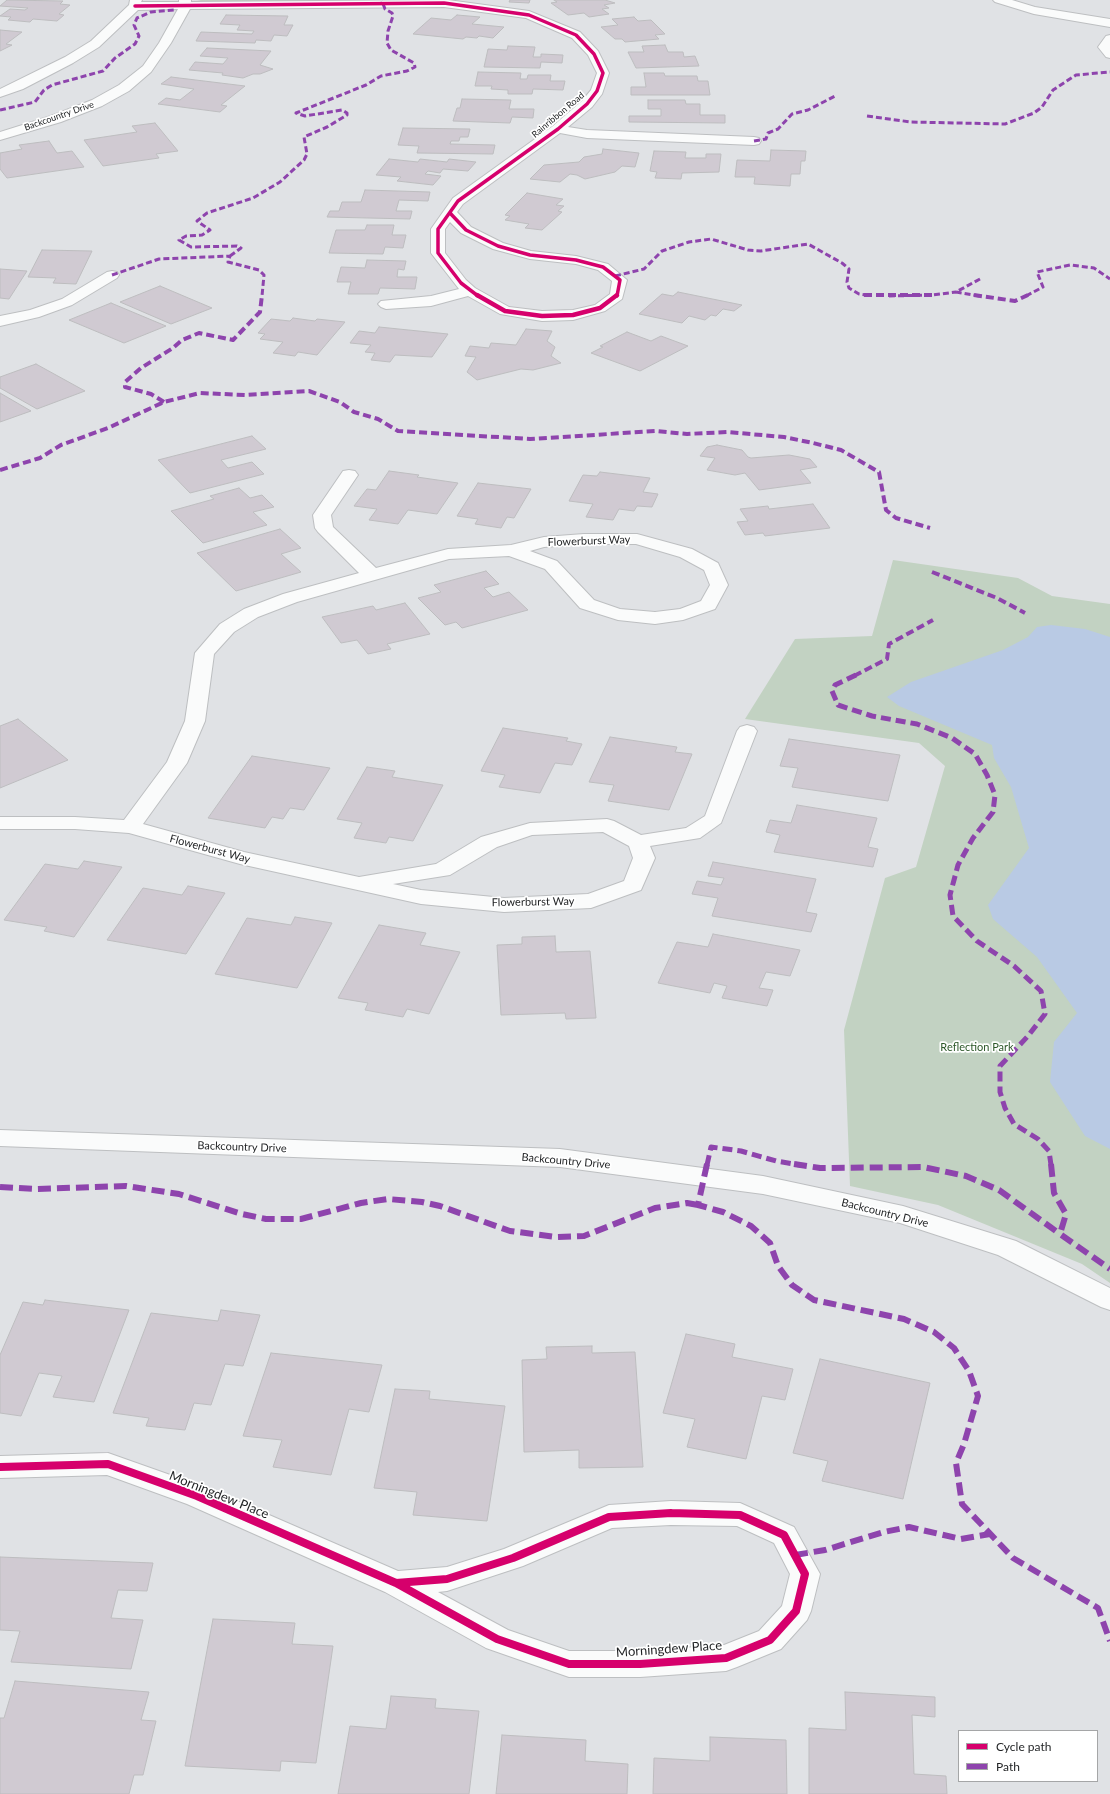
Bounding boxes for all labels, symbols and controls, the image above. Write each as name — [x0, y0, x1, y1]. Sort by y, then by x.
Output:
street label: Rainribbon Road — [530, 90, 586, 140]
street label: Backcountry Drive — [23, 99, 95, 133]
street label: Flowerburst Way — [547, 533, 631, 549]
street label: Flowerburst Way — [168, 832, 252, 866]
street label: Flowerburst Way — [491, 895, 575, 909]
park label: Reflection Park — [940, 1040, 1014, 1054]
street label: Backcountry Drive — [197, 1139, 287, 1155]
street label: Backcountry Drive — [521, 1151, 611, 1171]
street label: Backcountry Drive — [840, 1196, 930, 1230]
street label: Morningdew Place — [167, 1468, 271, 1522]
street label: Morningdew Place — [616, 1638, 722, 1660]
legend — [958, 1730, 1098, 1782]
text: Cycle path — [996, 1739, 1051, 1754]
text: Path — [996, 1759, 1020, 1774]

